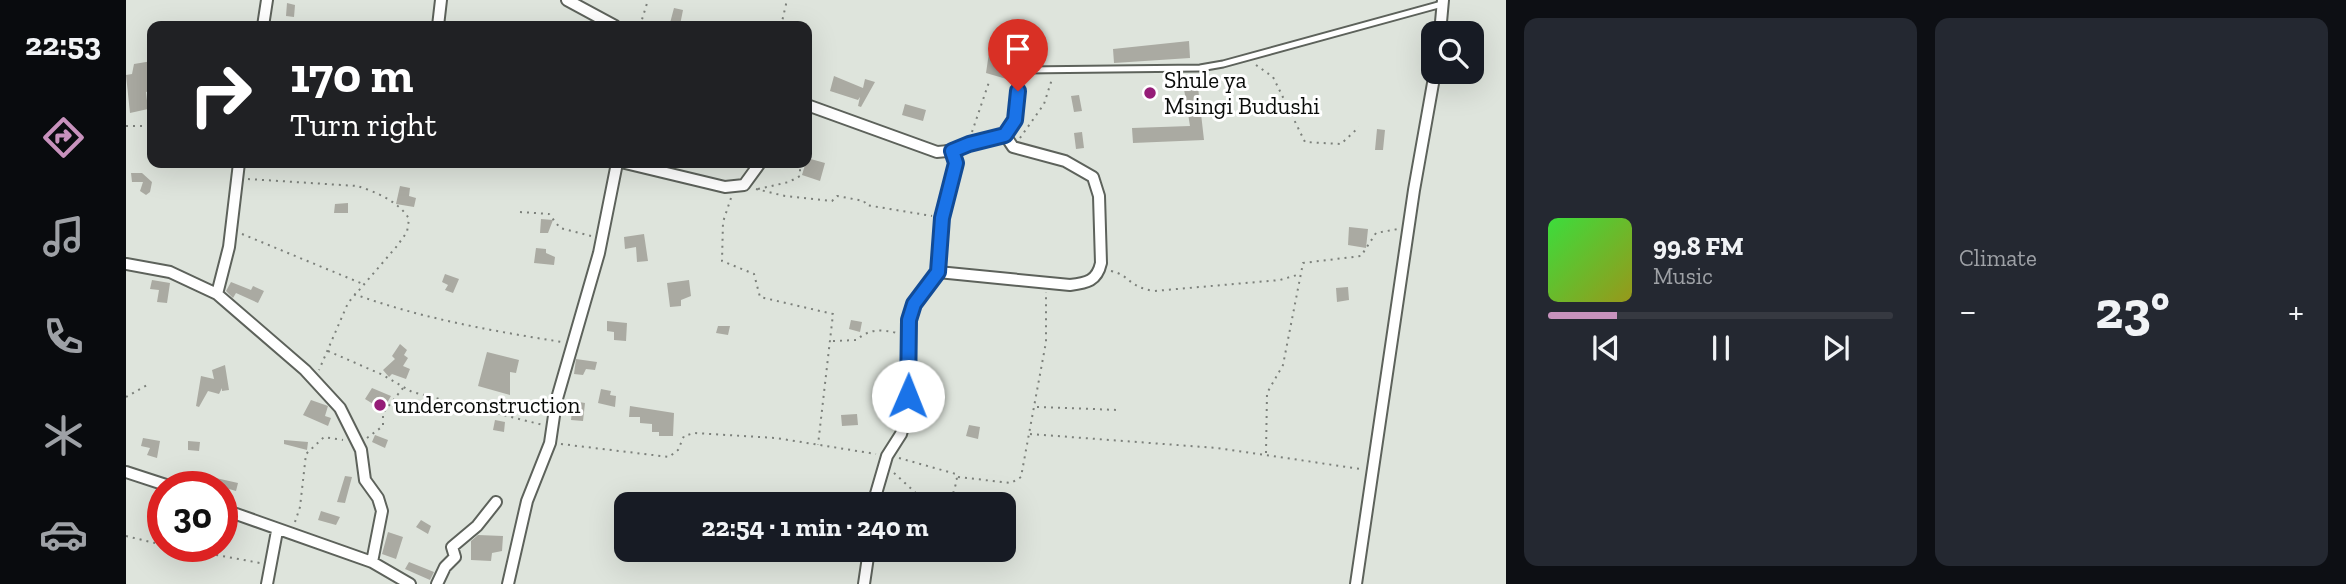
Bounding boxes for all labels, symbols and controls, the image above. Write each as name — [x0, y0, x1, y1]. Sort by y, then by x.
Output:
pin — [988, 19, 1048, 91]
map controls — [1421, 21, 1484, 84]
button: search — [1421, 21, 1484, 84]
text: 22:53 — [25, 25, 101, 63]
icon: arrive — [999, 30, 1037, 68]
text: 170 m — [290, 46, 413, 105]
icon: right — [175, 49, 266, 140]
place label: Shule ya Msingi Budushi — [1164, 66, 1320, 120]
marker: Shule ya Msingi Budushi — [1142, 85, 1158, 101]
text: Turn right — [290, 106, 437, 144]
icon: directions — [39, 113, 88, 162]
icon: music — [39, 212, 88, 261]
text: 99.8 FM — [1653, 230, 1744, 262]
text: Climate — [1959, 244, 2037, 272]
text: Music — [1653, 262, 1713, 290]
text: 23° — [2095, 279, 2170, 341]
text: − — [1959, 288, 1977, 334]
text: + — [2288, 288, 2304, 334]
icon: phone — [39, 312, 88, 361]
icon: previous — [1587, 329, 1625, 367]
icon: pause — [1702, 329, 1740, 367]
icon: next — [1817, 329, 1855, 367]
position arrow — [871, 359, 945, 433]
place label: underconstruction — [394, 391, 581, 419]
marker: underconstruction — [372, 397, 388, 413]
icon: climate — [39, 411, 88, 460]
speed limit sign: 30 — [147, 471, 238, 562]
icon: car — [39, 510, 88, 559]
text: 22:54 · 1 min · 240 m — [702, 511, 928, 543]

